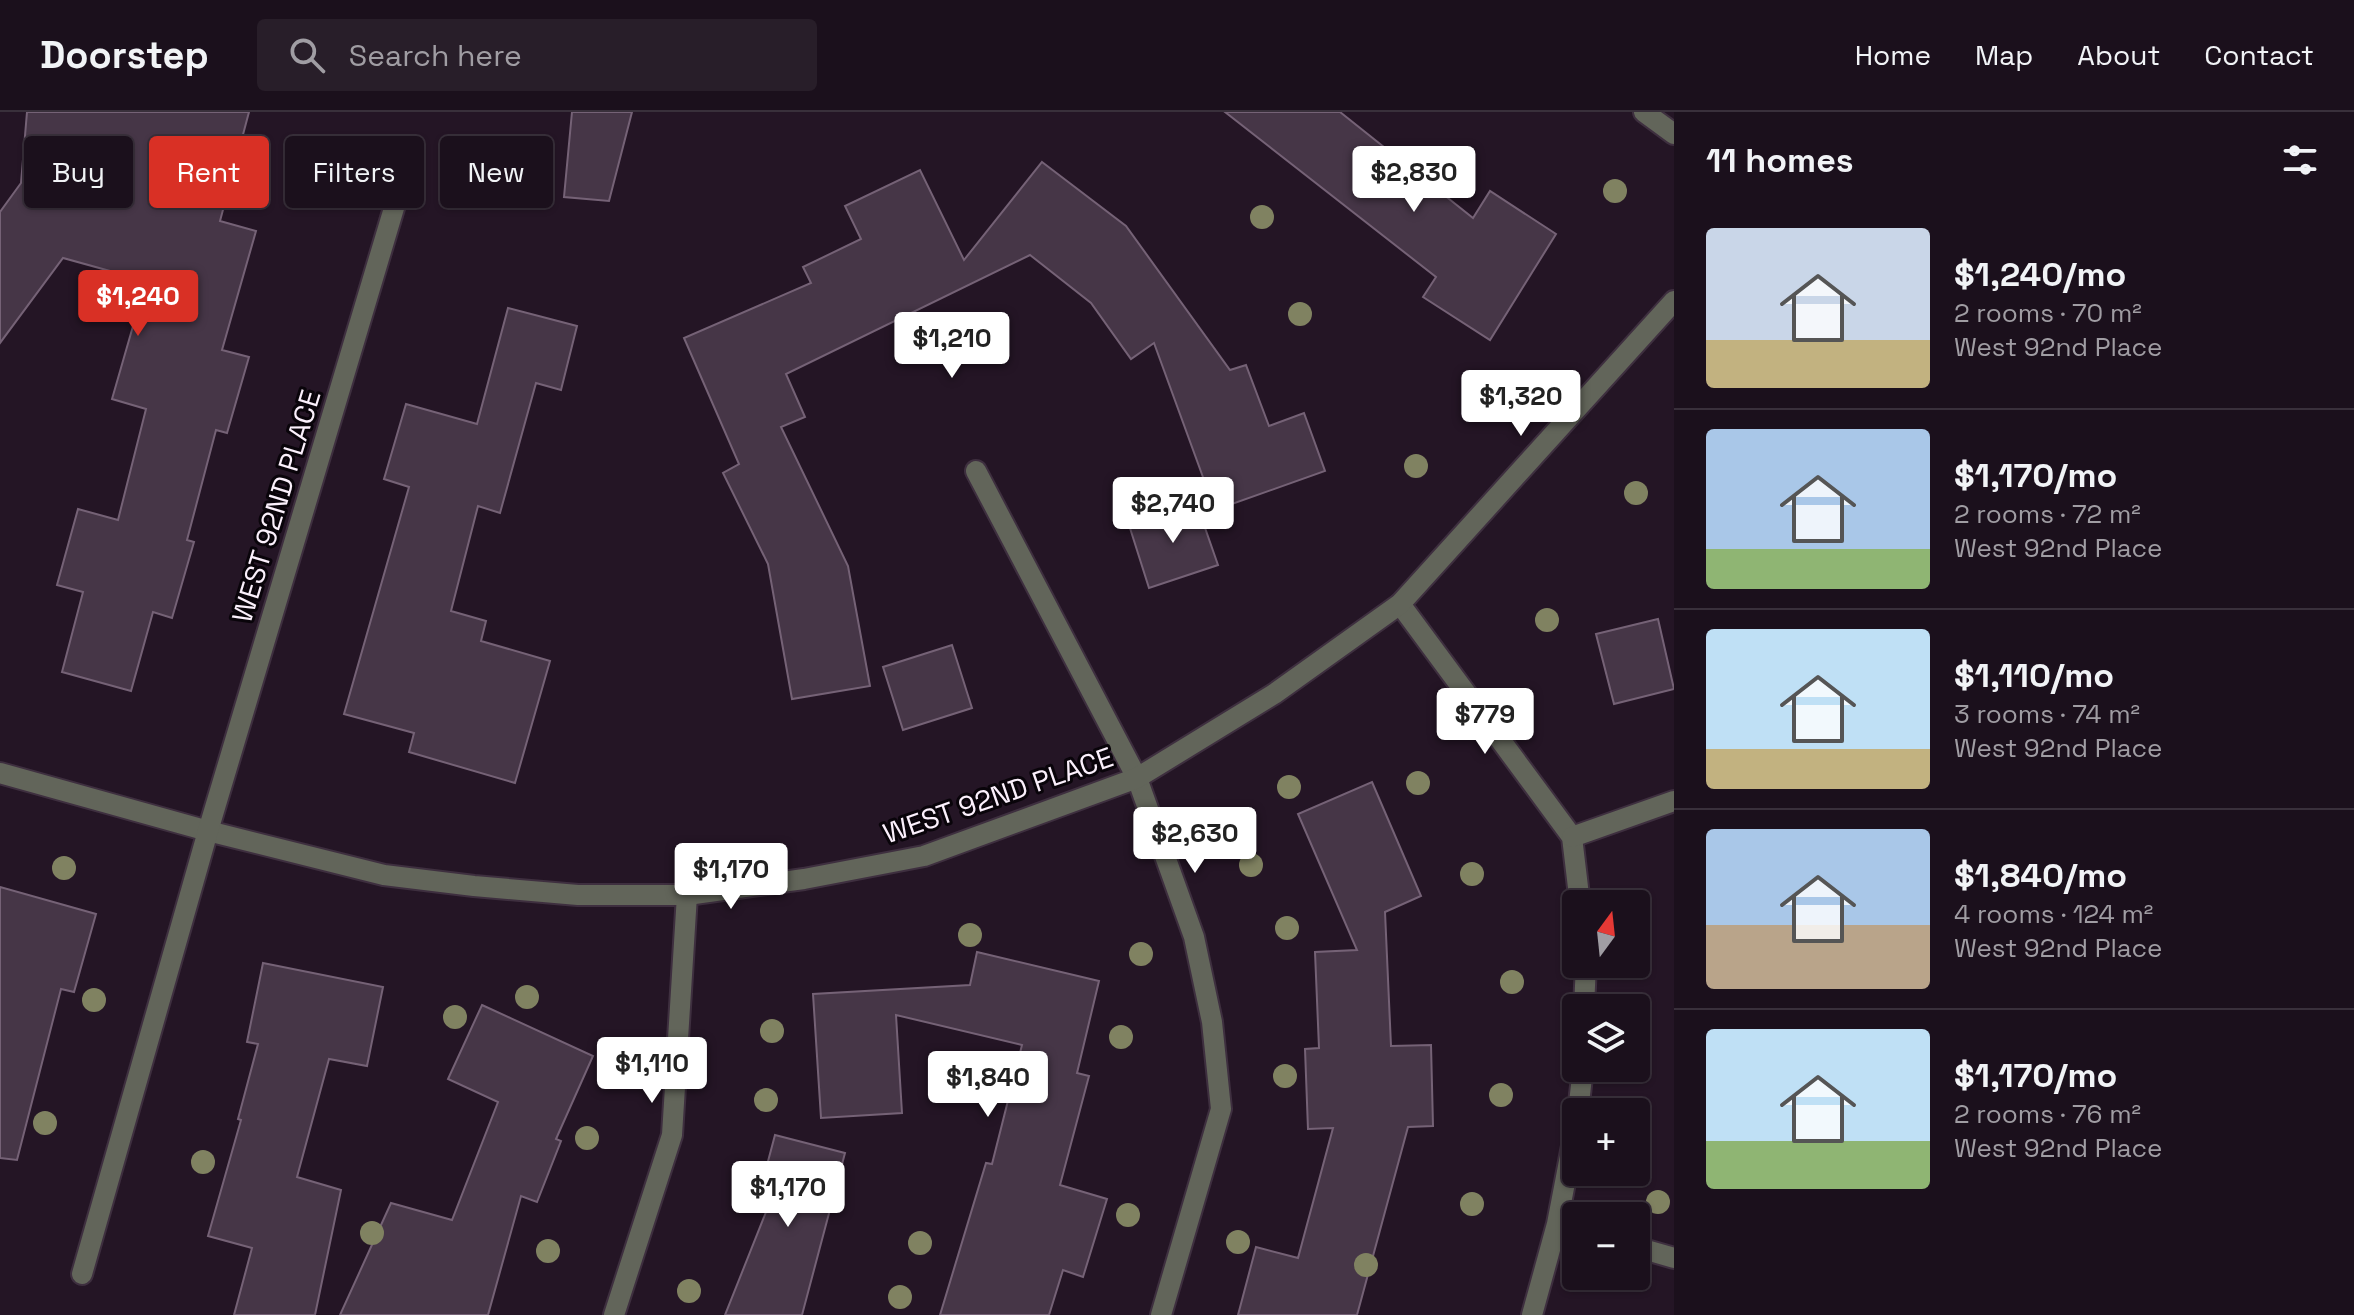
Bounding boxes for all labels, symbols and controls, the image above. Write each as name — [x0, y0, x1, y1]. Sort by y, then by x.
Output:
search box — [257, 19, 817, 91]
text: Doorstep — [40, 31, 209, 79]
icon: search — [285, 33, 329, 77]
text: Search here — [349, 36, 522, 75]
text: Home — [1855, 37, 1931, 73]
text: Map — [1975, 37, 2033, 73]
text: About — [2077, 37, 2160, 73]
text: Contact — [2204, 37, 2314, 73]
chip: Buy — [24, 136, 133, 208]
chip: Rent — [149, 136, 269, 208]
chip: Filters — [285, 136, 424, 208]
chip: New — [440, 136, 553, 208]
icon: filters — [2278, 138, 2322, 182]
text: 11 homes — [1706, 139, 1854, 182]
pin: $2,830 — [1349, 146, 1479, 214]
text: $2,830 — [1370, 155, 1458, 189]
text: $1,240/mo — [1954, 253, 2126, 296]
icon: home — [1770, 260, 1866, 356]
pin: $1,240 — [73, 270, 203, 338]
text: $1,240 — [96, 279, 180, 313]
text: 2 rooms · 70 m² — [1954, 296, 2142, 330]
pin: $1,210 — [887, 312, 1017, 380]
text: $1,210 — [912, 321, 992, 355]
text: West 92nd Place — [1954, 330, 2162, 364]
pin: $1,320 — [1456, 370, 1586, 438]
text: $1,320 — [1479, 379, 1563, 413]
street label: WEST 92ND PLACE — [224, 385, 328, 627]
text: $1,170/mo — [1954, 454, 2117, 497]
icon: home — [1770, 461, 1866, 557]
pin: $2,740 — [1108, 477, 1238, 545]
text: $2,740 — [1131, 486, 1215, 520]
text: 2 rooms · 72 m² — [1954, 497, 2141, 531]
text: West 92nd Place — [1954, 531, 2162, 565]
text: $1,110/mo — [1954, 654, 2114, 697]
icon: home — [1770, 661, 1866, 757]
pin: $779 — [1438, 688, 1532, 756]
text: $779 — [1455, 697, 1515, 731]
text: 3 rooms · 74 m² — [1954, 697, 2140, 731]
text: West 92nd Place — [1954, 731, 2162, 765]
street label: WEST 92ND PLACE — [878, 739, 1118, 851]
pin: $2,630 — [1130, 807, 1260, 875]
text: $2,630 — [1151, 816, 1239, 850]
pin: $1,170 — [666, 843, 796, 911]
text: $1,170 — [693, 852, 769, 886]
text: $1,840/mo — [1954, 854, 2127, 897]
icon: home — [1770, 861, 1866, 957]
north arrow — [1562, 890, 1650, 978]
map controls — [1562, 890, 1650, 1290]
text: 4 rooms · 124 m² — [1954, 897, 2153, 931]
text: West 92nd Place — [1954, 931, 2162, 965]
button: layers — [1562, 994, 1650, 1082]
pin: $1,110 — [587, 1037, 717, 1105]
text: $1,110 — [615, 1046, 689, 1080]
pin: $1,840 — [923, 1051, 1053, 1119]
text: $1,170/mo — [1954, 1054, 2117, 1097]
text: $1,840 — [946, 1060, 1030, 1094]
icon: home — [1770, 1061, 1866, 1157]
text: 2 rooms · 76 m² — [1954, 1097, 2141, 1131]
button: + — [1562, 1098, 1650, 1186]
text: West 92nd Place — [1954, 1131, 2162, 1165]
pin: $1,170 — [723, 1161, 853, 1229]
text: $1,170 — [750, 1170, 826, 1204]
button: − — [1562, 1202, 1650, 1290]

